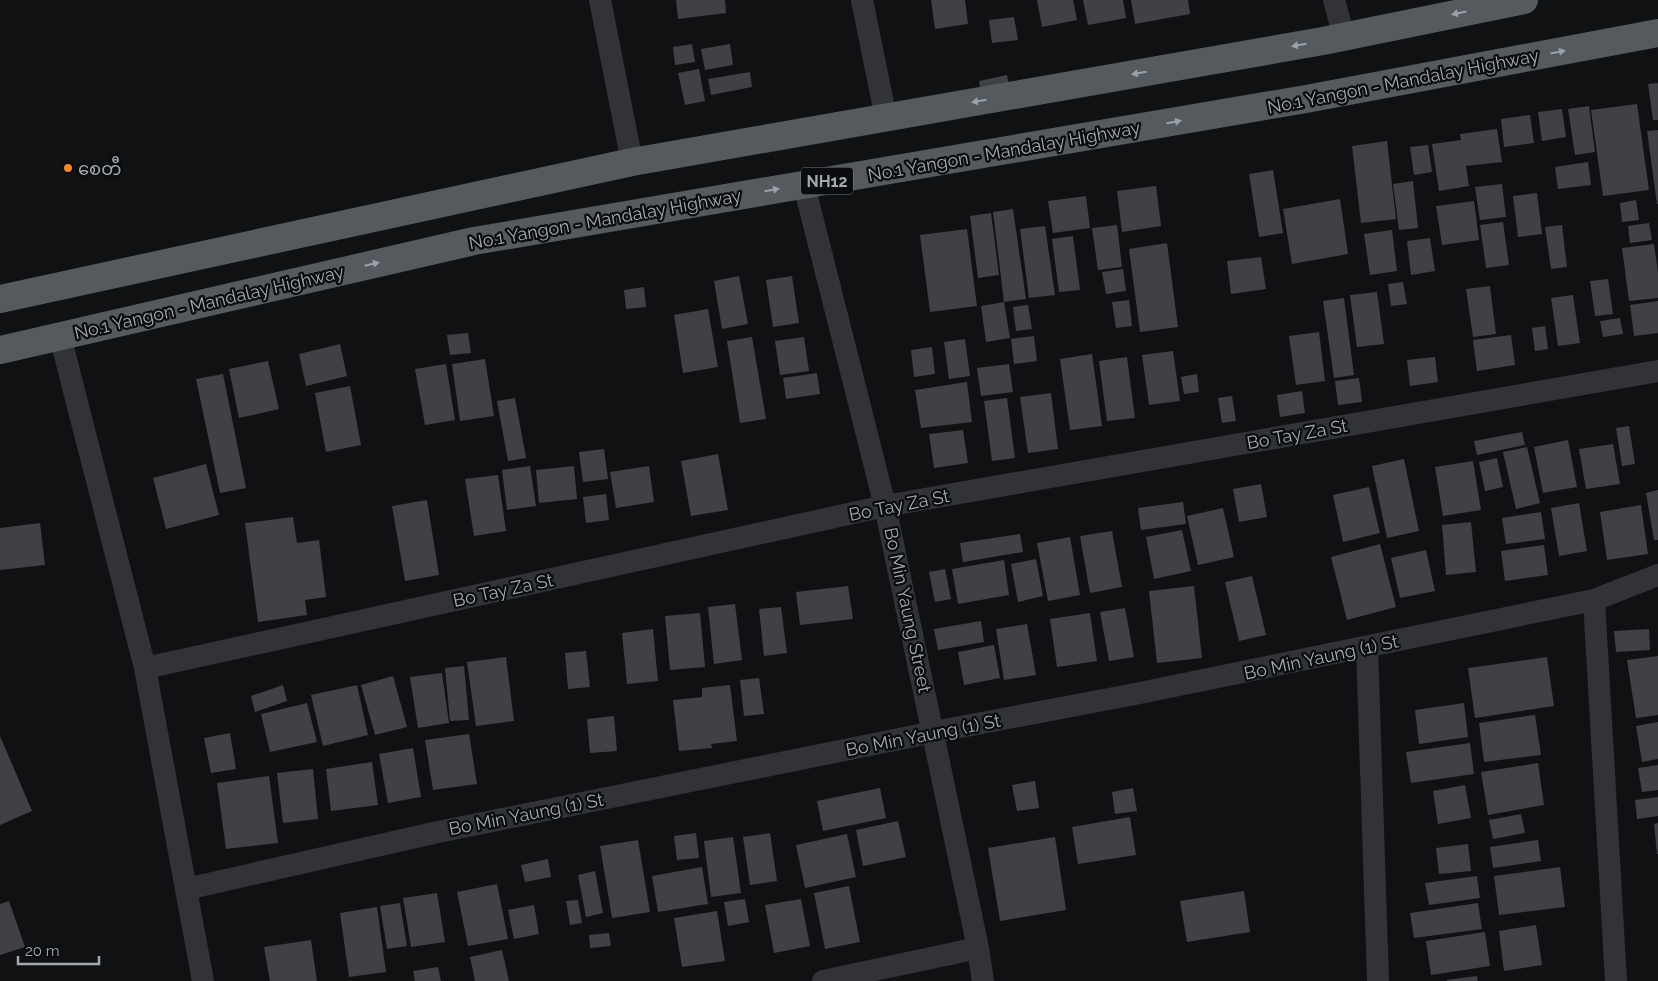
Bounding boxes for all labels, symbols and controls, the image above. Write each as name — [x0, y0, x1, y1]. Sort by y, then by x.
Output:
one-way arrow — [1450, 10, 1466, 18]
one-way arrow — [1291, 42, 1307, 50]
street label: No.1 Yangon - Mandalay Highway — [1265, 44, 1541, 118]
one-way arrow — [1550, 47, 1566, 55]
one-way arrow — [1131, 70, 1147, 78]
one-way arrow — [971, 98, 987, 106]
street label: No.1 Yangon - Mandalay Highway — [866, 117, 1142, 185]
one-way arrow — [1166, 117, 1182, 125]
place label: စေတီ — [78, 155, 122, 179]
marker: စေတီ — [62, 162, 74, 174]
road number: NH12 — [801, 168, 853, 195]
street label: No.1 Yangon - Mandalay Highway — [467, 185, 743, 253]
one-way arrow — [765, 186, 781, 194]
one-way arrow — [364, 260, 379, 268]
street label: No.1 Yangon - Mandalay Highway — [72, 261, 346, 343]
street label: Bo Tay Za St — [1245, 415, 1349, 453]
street label: Bo Tay Za St — [847, 485, 951, 525]
street label: Bo Min Yaung Street — [880, 526, 936, 694]
street label: Bo Tay Za St — [451, 569, 555, 611]
street label: Bo Min Yaung (1) St — [1242, 630, 1400, 684]
street label: Bo Min Yaung (1) St — [844, 710, 1002, 760]
street label: Bo Min Yaung (1) St — [447, 789, 605, 839]
scale bar — [18, 934, 99, 966]
text: 20 m — [25, 942, 60, 960]

